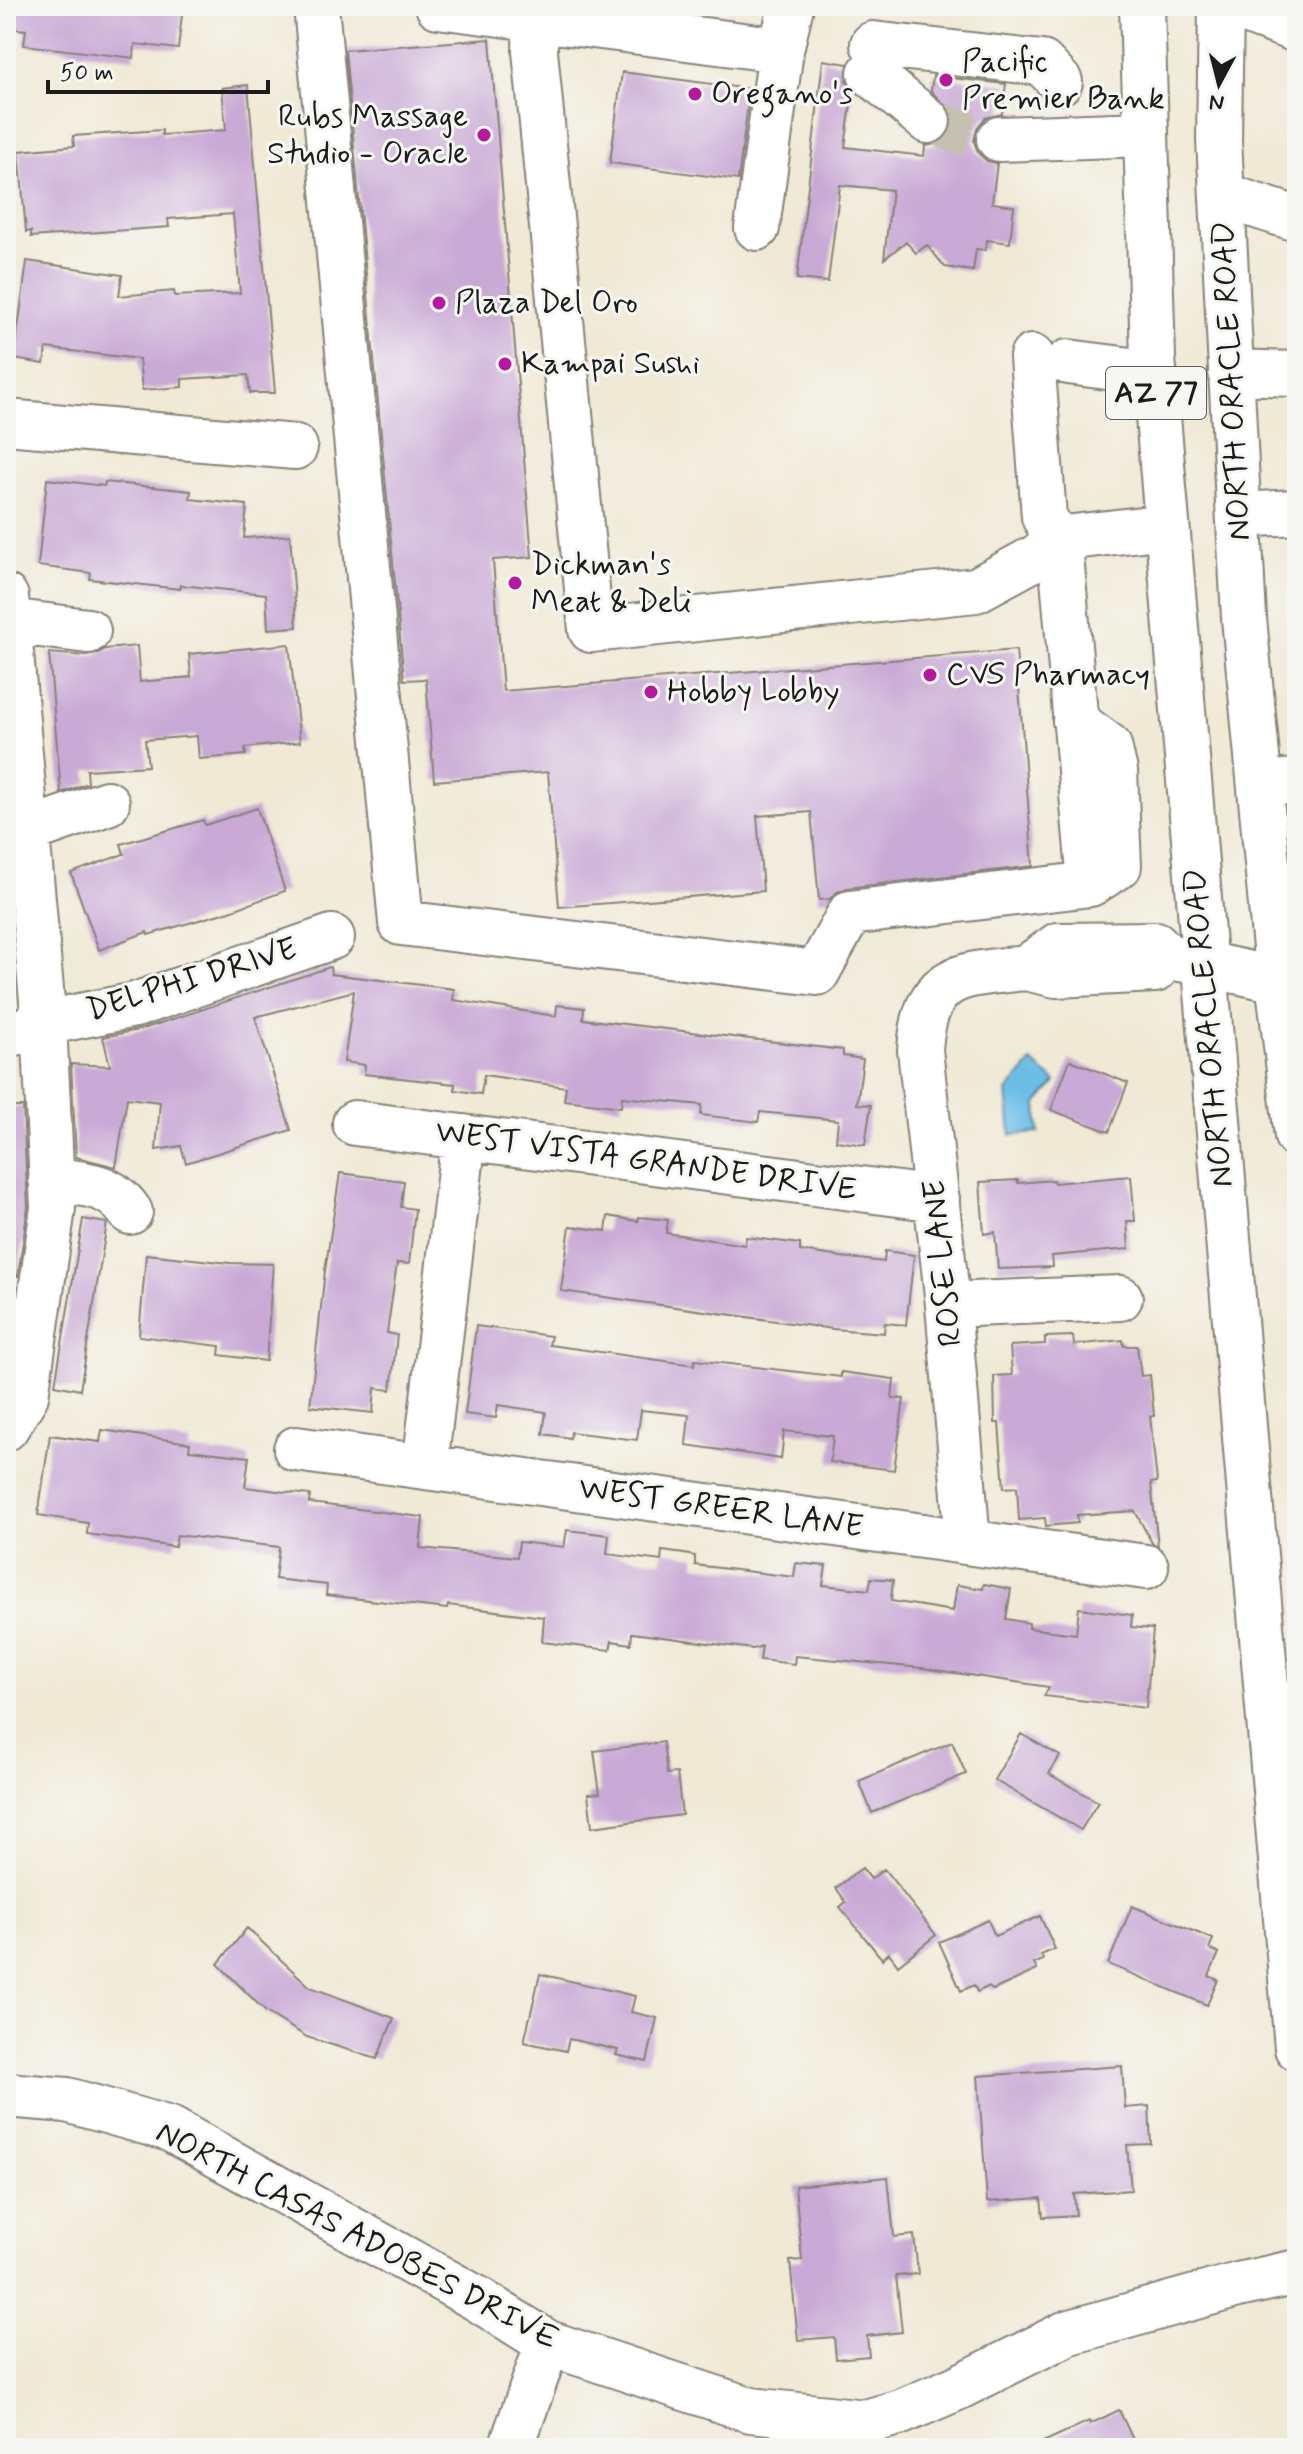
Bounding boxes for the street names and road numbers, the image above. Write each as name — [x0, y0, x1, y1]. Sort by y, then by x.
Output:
street label: NORTH ORACLE ROAD — [1203, 220, 1261, 542]
road number: AZ 77 — [1106, 367, 1206, 419]
street label: NORTH ORACLE ROAD — [1174, 867, 1244, 1189]
street label: DELPHI DRIVE — [82, 928, 302, 1032]
street label: WEST VISTA GRANDE DRIVE — [433, 1111, 859, 1211]
street label: ROSE LANE — [913, 1177, 973, 1349]
street label: WEST GREER LANE — [576, 1467, 866, 1549]
street label: NORTH CASAS ADOBES DRIVE — [148, 2112, 566, 2360]

